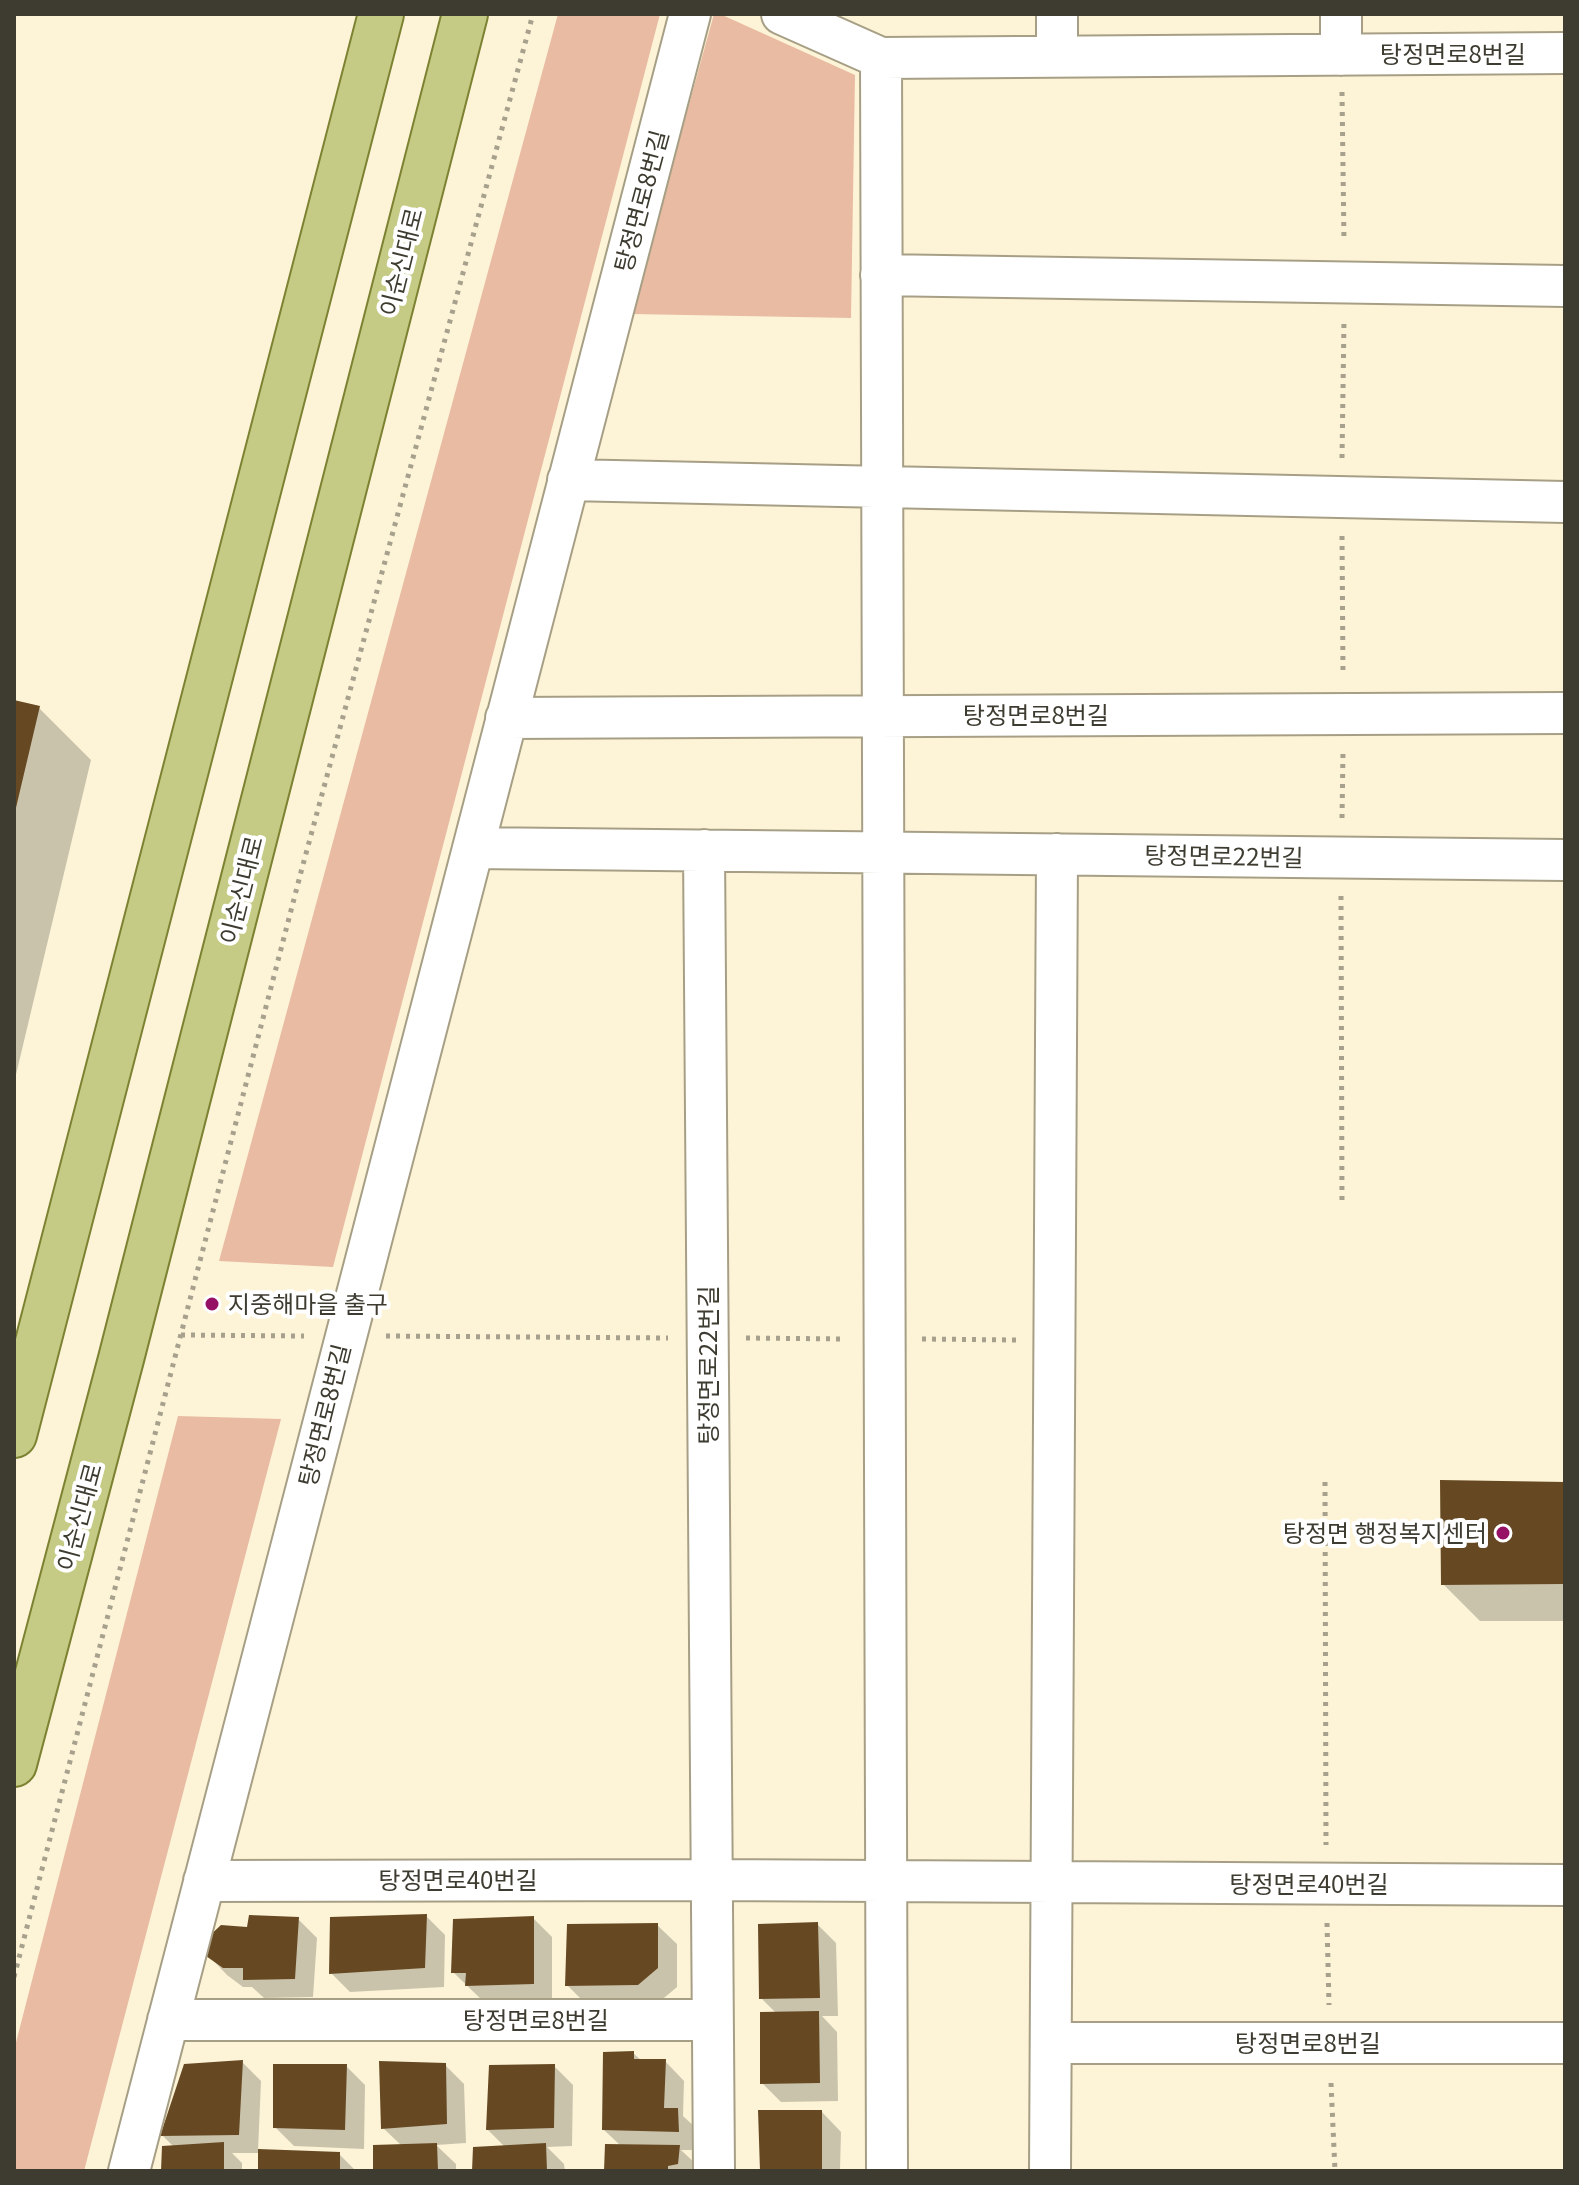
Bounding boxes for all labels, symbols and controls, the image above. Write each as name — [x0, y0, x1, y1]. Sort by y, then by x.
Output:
street label: 탕정면로8번길 — [1380, 40, 1526, 68]
street label: 탕정면로8번길 — [608, 127, 674, 275]
street label: 이순신대로 — [374, 205, 428, 319]
street label: 탕정면로8번길 — [963, 701, 1109, 729]
street label: 이순신대로 — [214, 833, 268, 947]
street label: 탕정면로22번길 — [1144, 840, 1304, 872]
street label: 탕정면로22번길 — [694, 1285, 722, 1445]
place label: 지중해마을 출구 — [228, 1290, 388, 1318]
marker: 지중해마을 출구 — [203, 1295, 221, 1313]
street label: 탕정면로8번길 — [292, 1341, 356, 1489]
street label: 이순신대로 — [51, 1460, 107, 1574]
place label: 탕정면 행정복지센터 — [1283, 1519, 1487, 1547]
marker: 탕정면 행정복지센터 — [1494, 1524, 1512, 1542]
street label: 탕정면로40번길 — [378, 1866, 538, 1894]
street label: 탕정면로40번길 — [1229, 1870, 1389, 1898]
street label: 탕정면로8번길 — [463, 2006, 609, 2034]
street label: 탕정면로8번길 — [1235, 2029, 1381, 2057]

